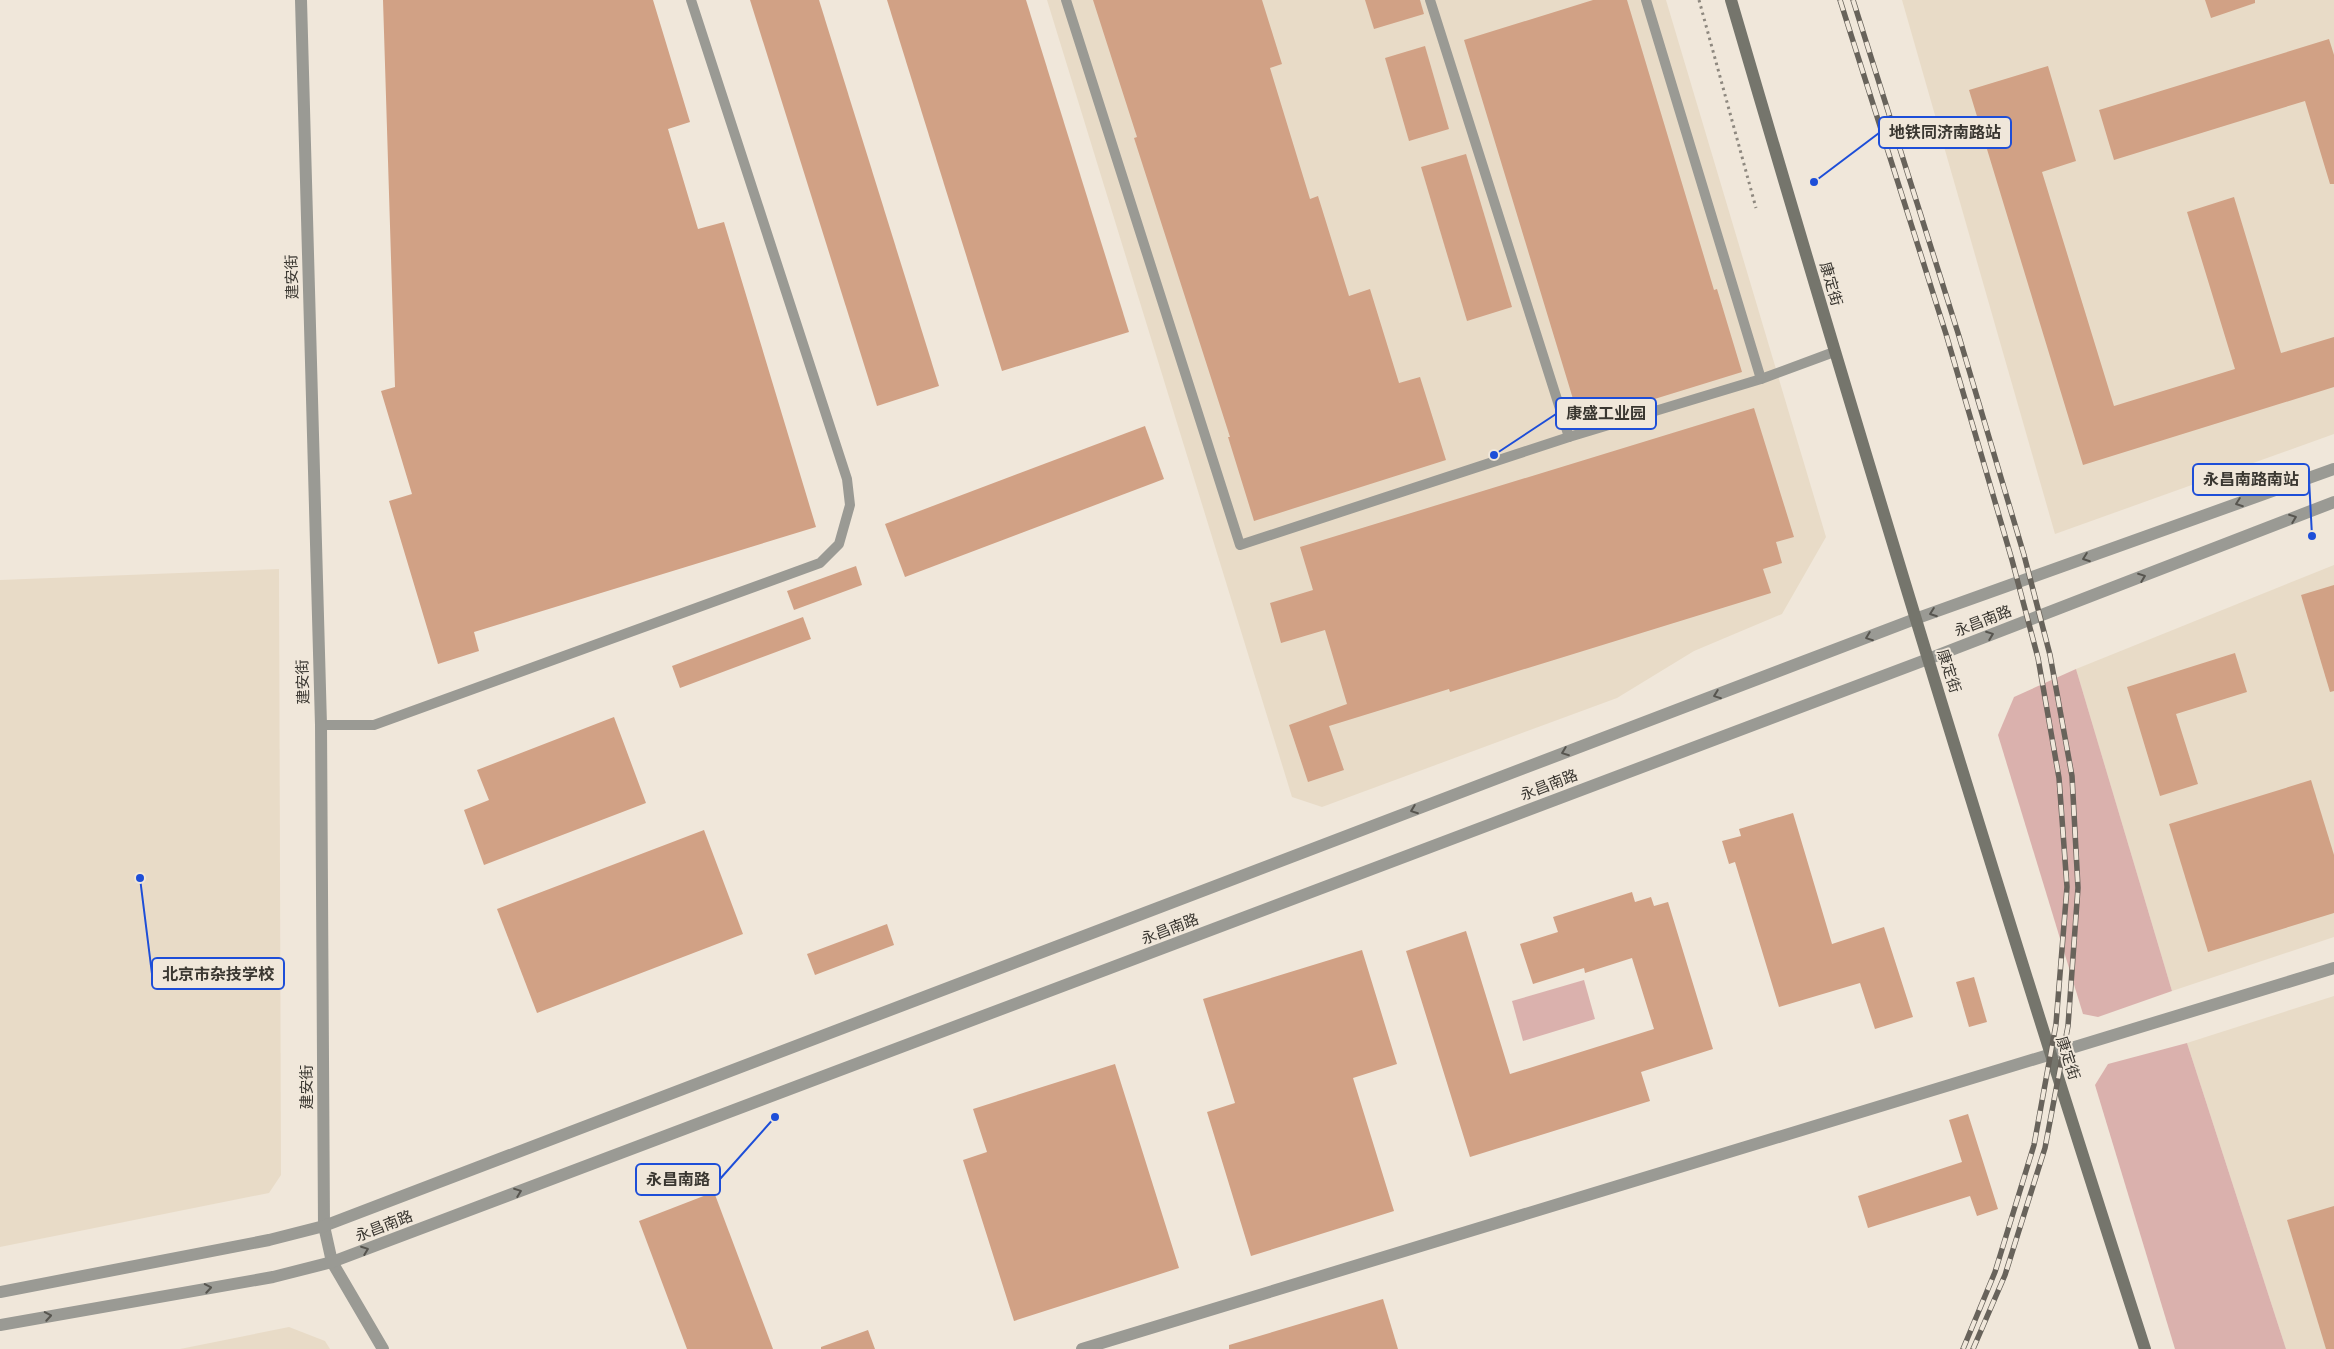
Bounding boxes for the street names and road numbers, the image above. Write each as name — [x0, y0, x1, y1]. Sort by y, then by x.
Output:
street label: 建安街 — [282, 254, 302, 300]
street label: 康定街 — [1816, 260, 1846, 308]
street label: 永昌南路 — [1952, 602, 2014, 640]
street label: 康定街 — [1933, 647, 1965, 695]
street label: 建安街 — [293, 659, 313, 705]
street label: 永昌南路 — [1518, 766, 1580, 804]
street label: 永昌南路 — [1139, 910, 1201, 948]
street label: 康定街 — [2052, 1034, 2084, 1082]
street label: 建安街 — [298, 1064, 316, 1110]
street label: 永昌南路 — [353, 1207, 415, 1245]

